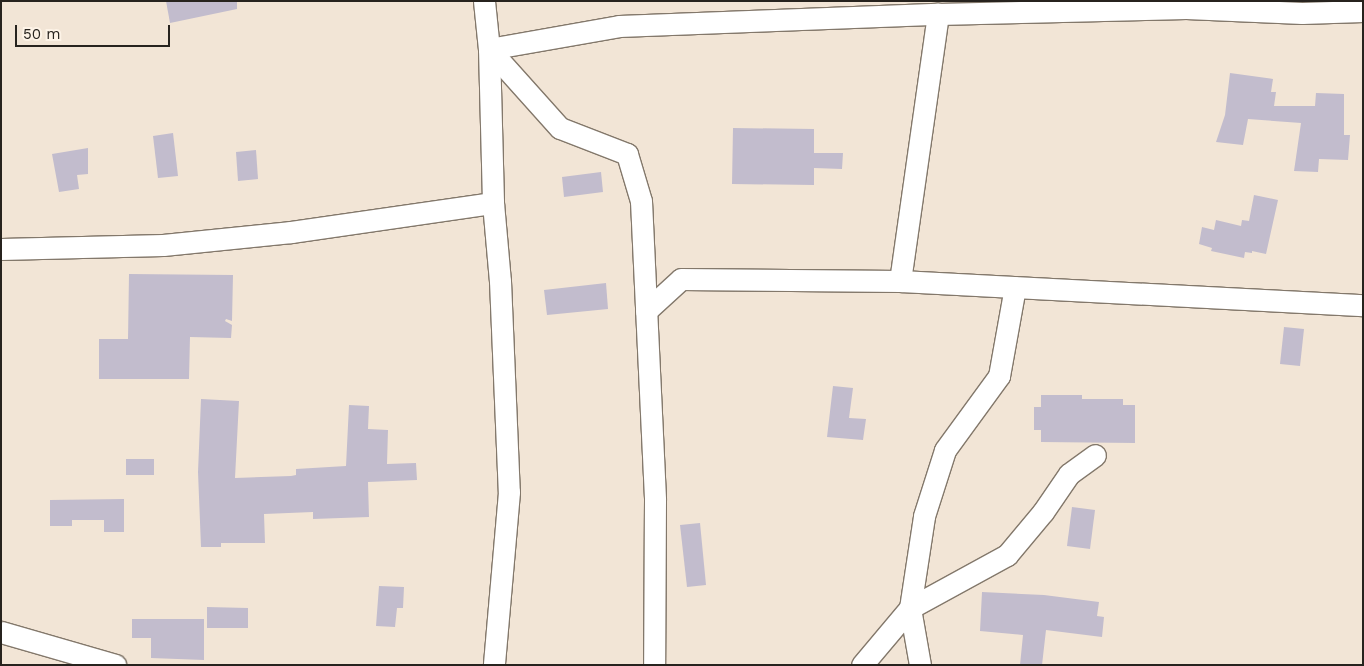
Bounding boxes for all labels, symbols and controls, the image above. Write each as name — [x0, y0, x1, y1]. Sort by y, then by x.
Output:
scale bar — [18, 15, 172, 47]
text: 50 m — [23, 25, 60, 43]

